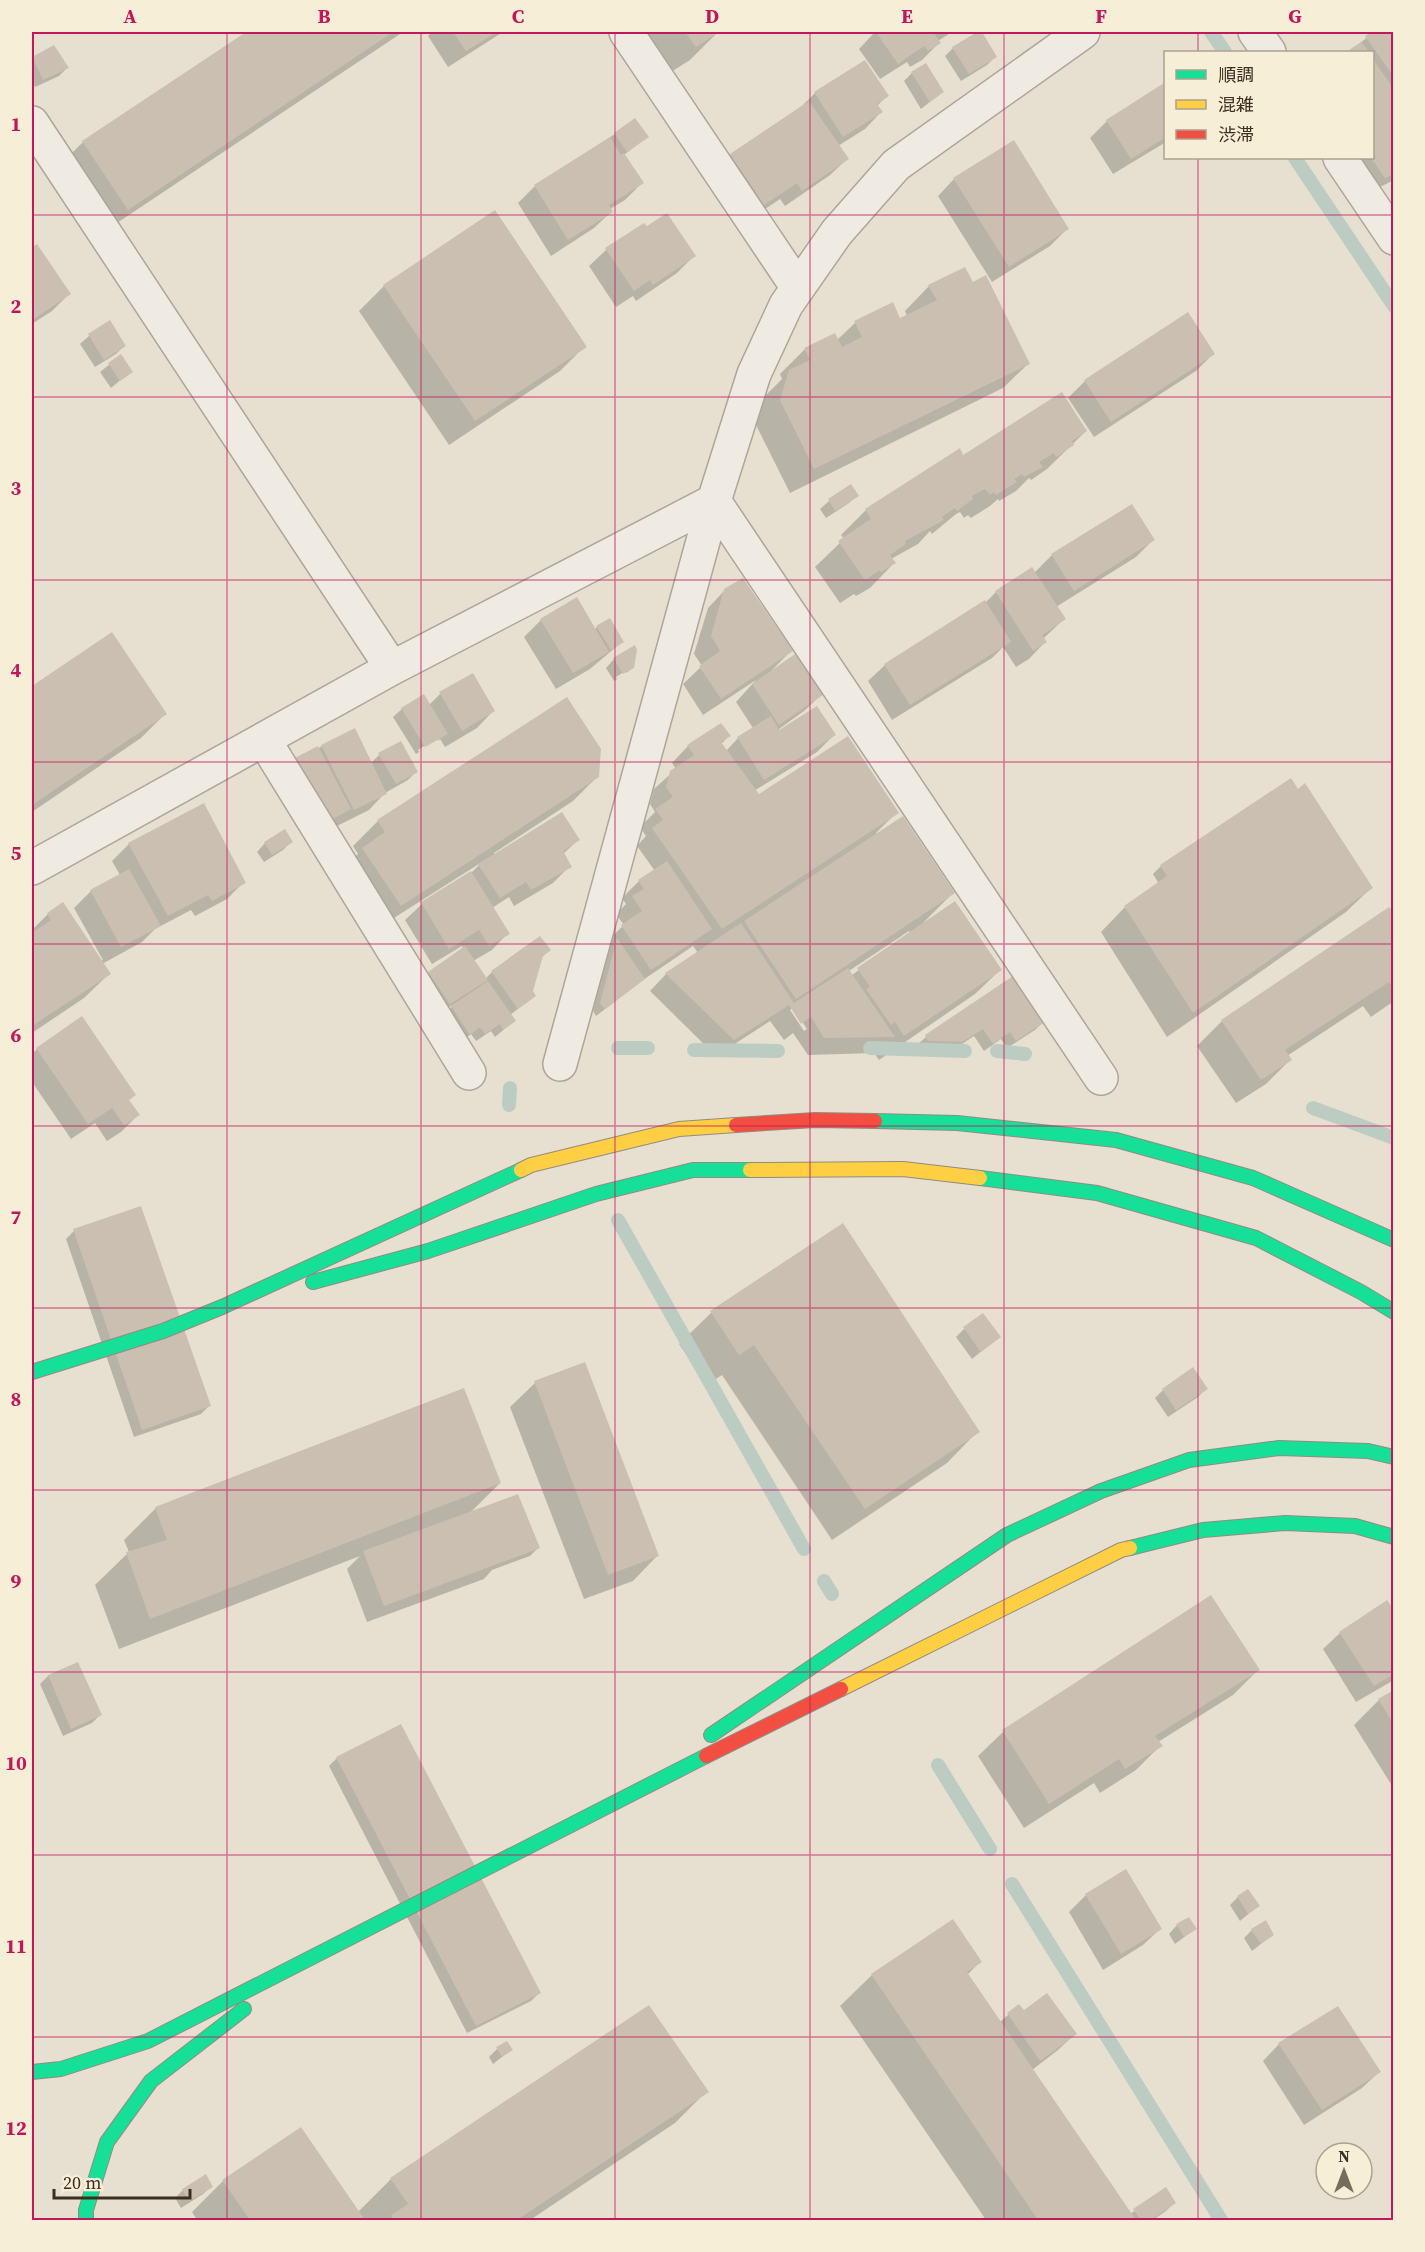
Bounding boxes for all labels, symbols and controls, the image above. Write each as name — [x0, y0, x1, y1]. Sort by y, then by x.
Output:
text: A — [123, 2, 137, 30]
text: B — [317, 2, 331, 30]
text: C — [512, 2, 524, 30]
text: D — [705, 2, 719, 30]
text: E — [901, 2, 913, 30]
text: F — [1095, 2, 1107, 30]
text: G — [1288, 2, 1302, 30]
legend — [1164, 51, 1374, 159]
text: 順調 — [1218, 62, 1254, 87]
text: 混雑 — [1218, 92, 1254, 117]
text: 1 — [11, 110, 21, 138]
text: 渋滞 — [1218, 122, 1254, 147]
text: 2 — [11, 292, 22, 320]
text: 3 — [11, 474, 22, 502]
text: 4 — [11, 656, 22, 684]
text: 5 — [11, 839, 22, 867]
text: 6 — [11, 1021, 22, 1049]
text: 7 — [11, 1203, 22, 1231]
text: 8 — [11, 1385, 21, 1413]
text: 9 — [11, 1567, 22, 1595]
text: 10 — [5, 1749, 27, 1777]
text: 11 — [5, 1932, 27, 1960]
text: 12 — [5, 2114, 27, 2142]
north arrow — [1314, 2141, 1374, 2201]
text: N — [1338, 2145, 1350, 2167]
scale bar — [54, 2162, 190, 2200]
text: 20 m — [63, 2170, 101, 2195]

